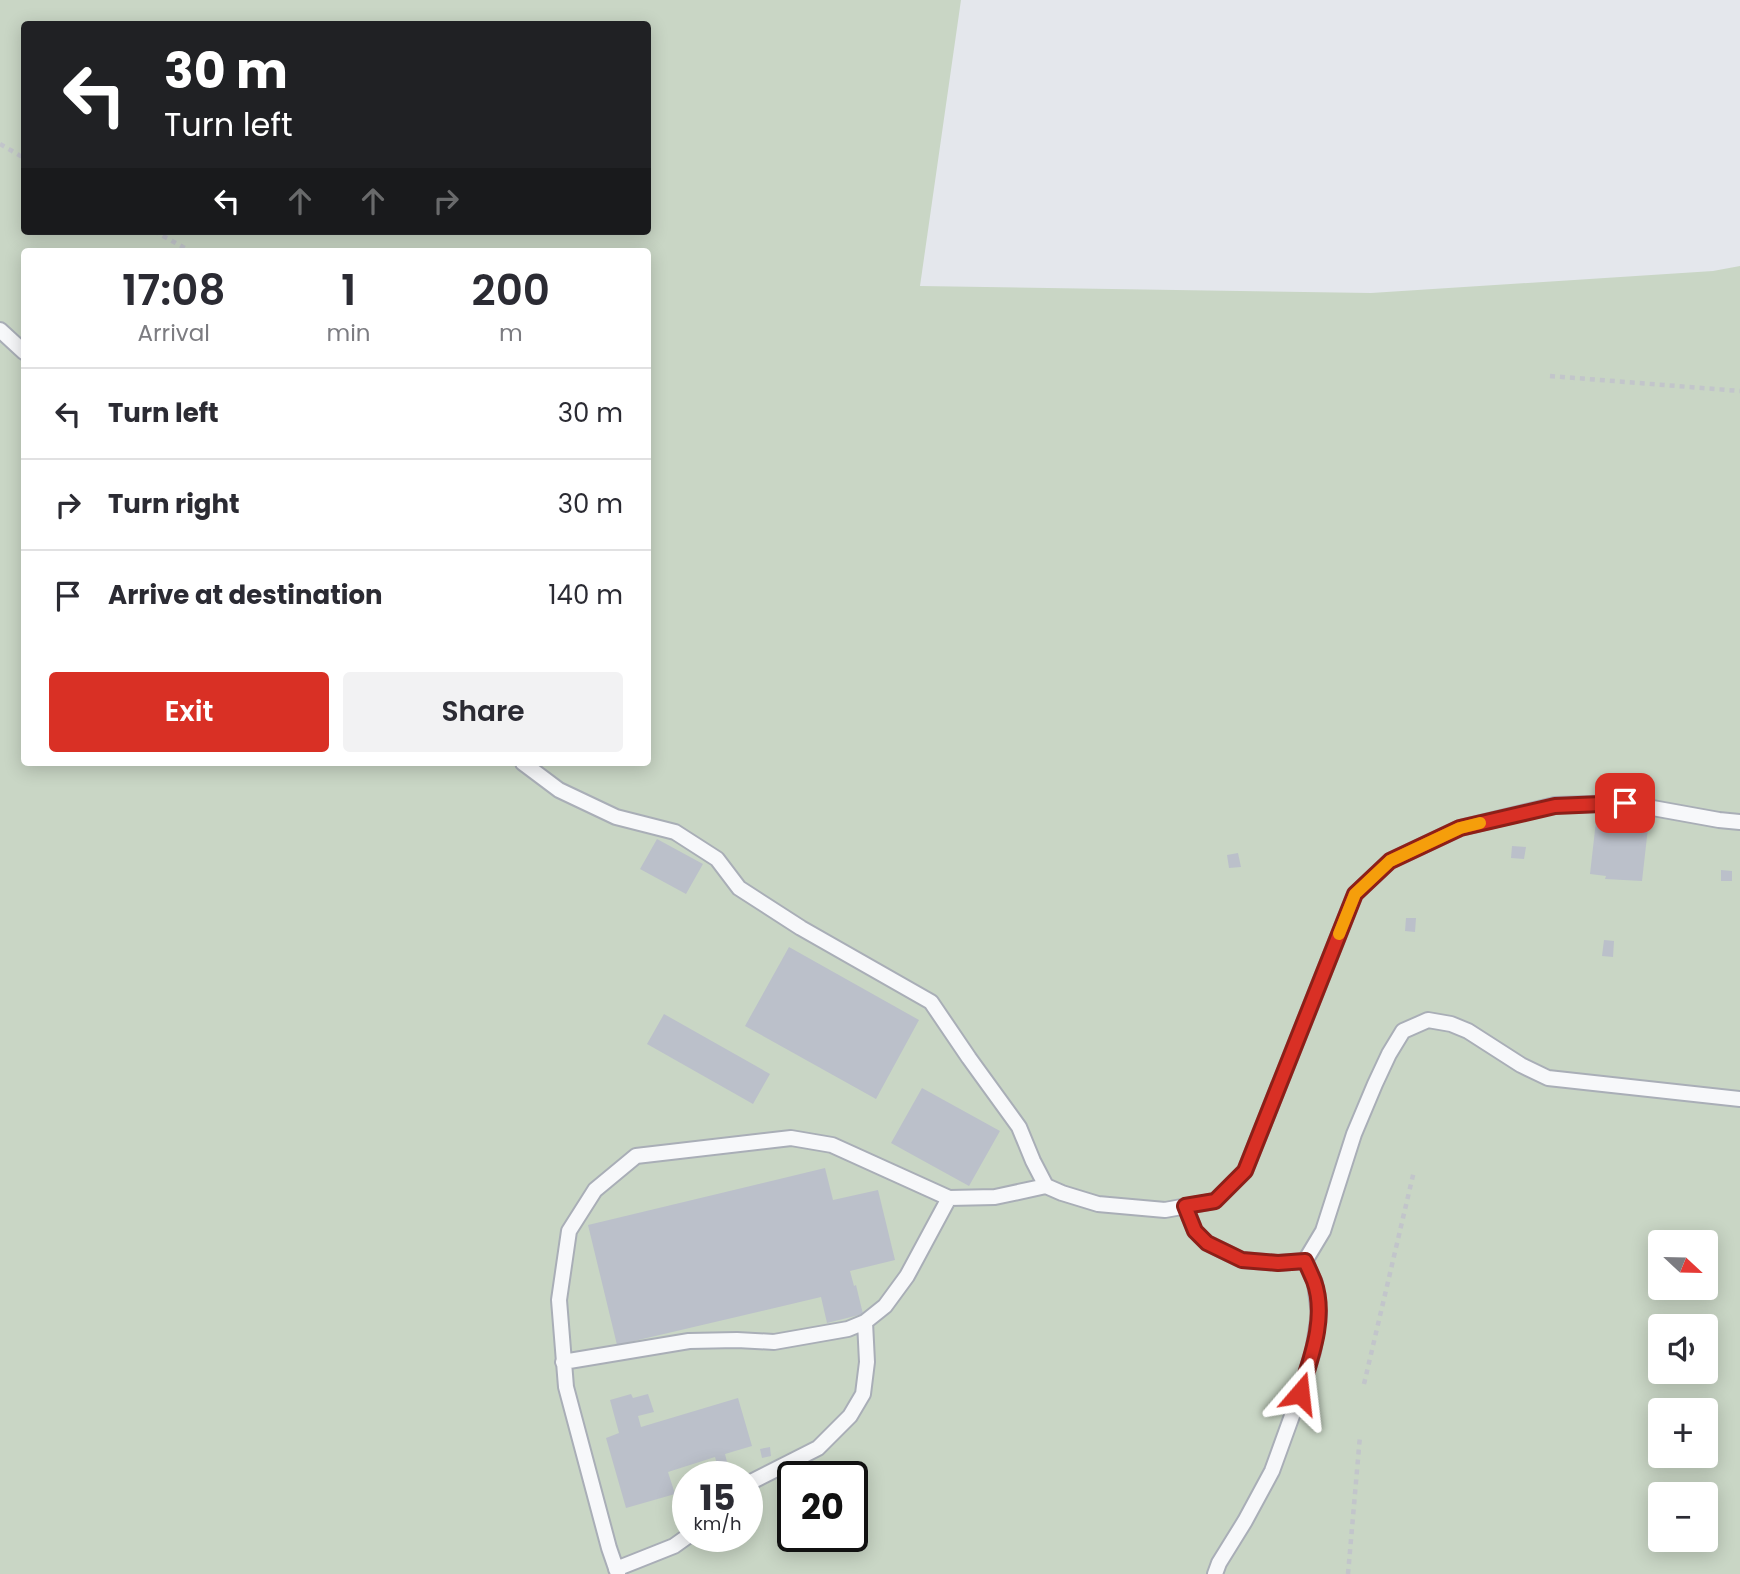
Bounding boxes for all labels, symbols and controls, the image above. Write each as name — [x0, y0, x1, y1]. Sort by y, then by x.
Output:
text: 30 m — [164, 37, 288, 105]
icon: left — [49, 49, 140, 140]
text: Turn left — [164, 102, 293, 147]
icon: left — [208, 182, 246, 220]
icon: ahead — [281, 182, 319, 220]
icon: ahead — [354, 182, 392, 220]
icon: right — [427, 182, 465, 220]
text: 17:08 — [122, 261, 225, 320]
text: 1 — [341, 261, 356, 320]
text: 200 — [472, 261, 550, 320]
text: Arrival — [138, 317, 210, 349]
text: min — [326, 317, 371, 349]
text: m — [499, 317, 523, 349]
icon: left — [49, 395, 87, 433]
text: Turn left — [108, 395, 219, 431]
text: 30 m — [558, 395, 623, 431]
icon: right — [49, 486, 87, 524]
text: Turn right — [108, 486, 240, 522]
text: 30 m — [558, 486, 623, 522]
icon: arrive — [49, 577, 87, 615]
text: Arrive at destination — [108, 577, 383, 613]
text: 140 m — [548, 577, 623, 613]
button: Exit — [49, 672, 329, 752]
button: Share — [343, 672, 623, 752]
pin — [1595, 773, 1655, 833]
icon: arrive — [1606, 784, 1644, 822]
north arrow — [1648, 1230, 1718, 1300]
map controls — [1648, 1230, 1718, 1552]
button: sound — [1648, 1314, 1718, 1384]
position arrow — [1263, 1356, 1337, 1430]
button: + — [1648, 1398, 1718, 1468]
speed limit sign: 20 — [777, 1461, 868, 1552]
text: 15 — [700, 1473, 735, 1522]
button: − — [1648, 1482, 1718, 1552]
text: km/h — [694, 1511, 741, 1536]

